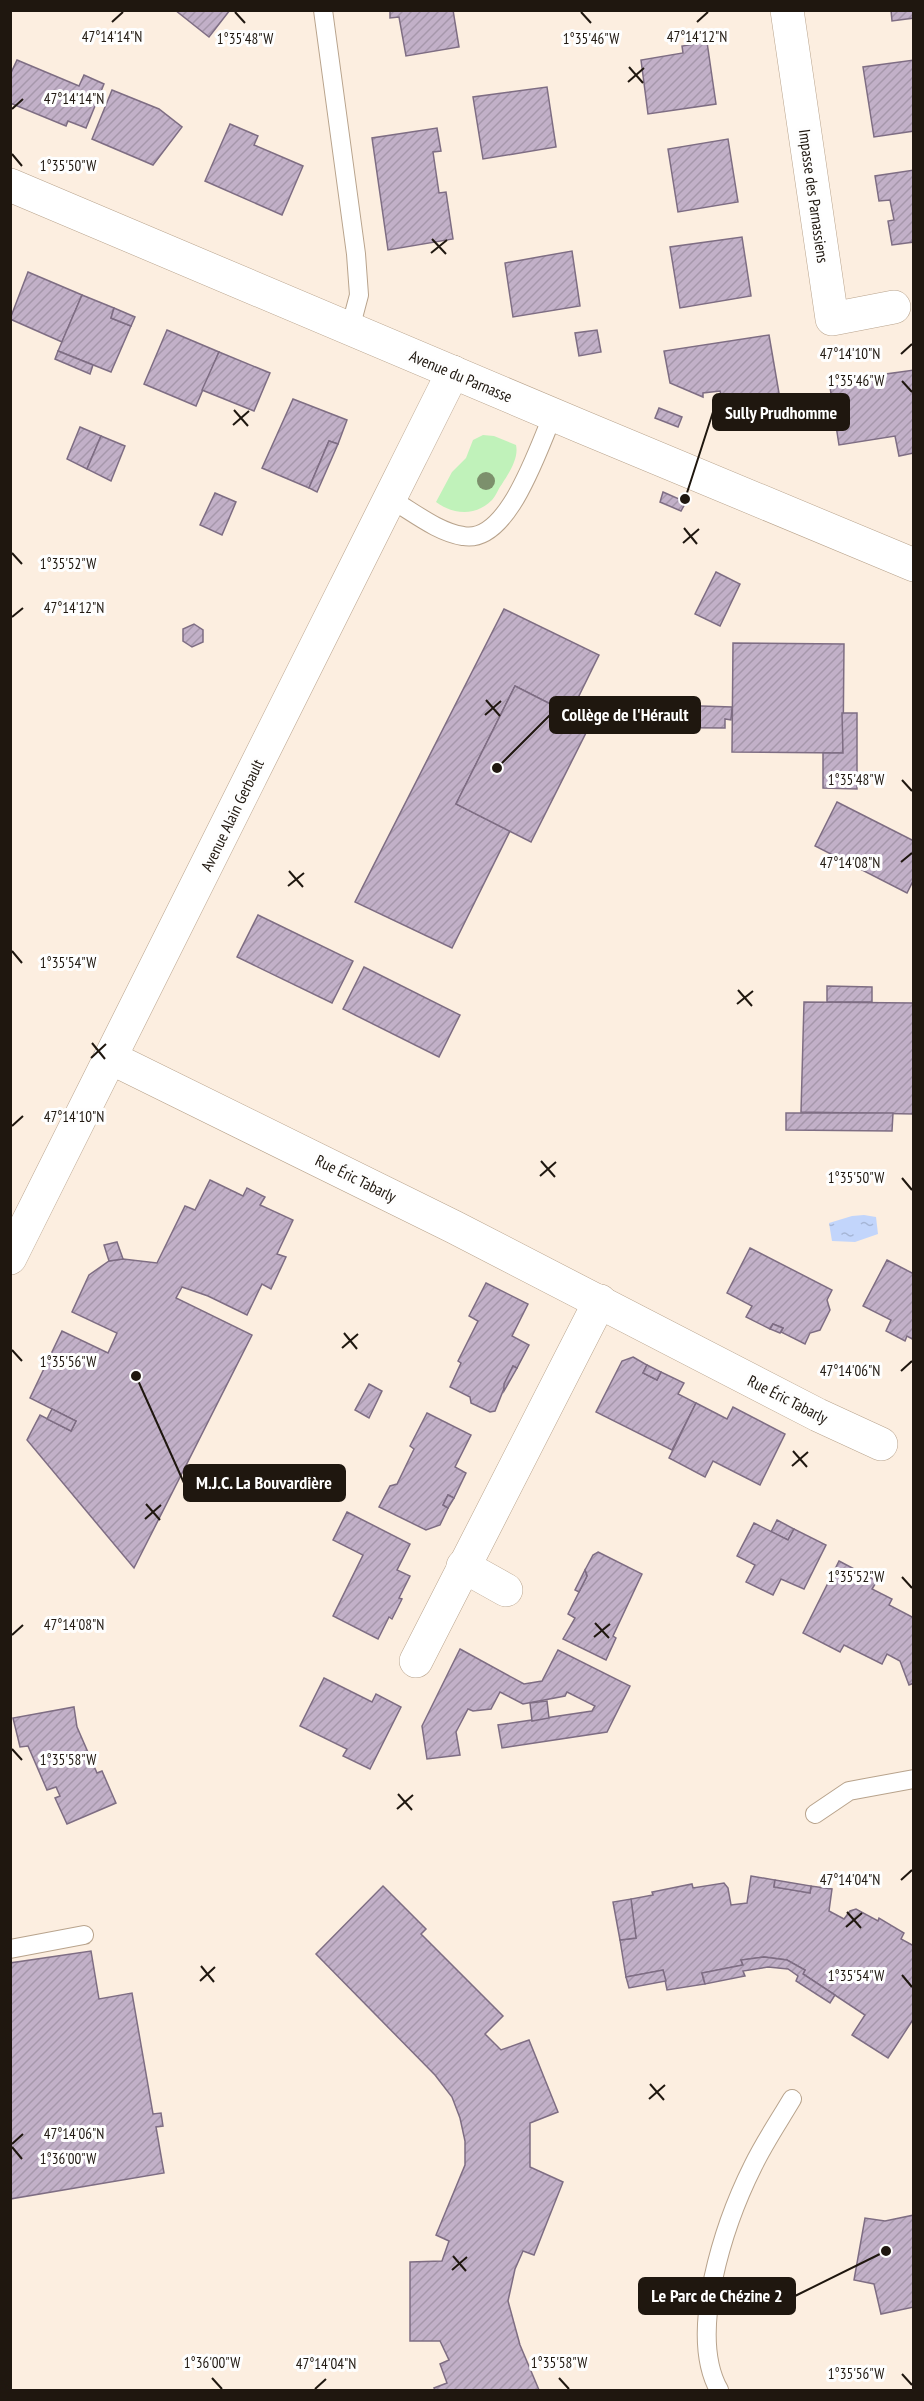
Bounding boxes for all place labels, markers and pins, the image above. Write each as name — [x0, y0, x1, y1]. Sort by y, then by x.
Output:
callout: Sully Prudhomme — [713, 394, 849, 430]
callout: Collège de l'Hérault — [550, 697, 700, 733]
callout: M.J.C. La Bouvardière — [184, 1465, 345, 1501]
callout: Le Parc de Chézine 2 — [639, 2278, 795, 2314]

